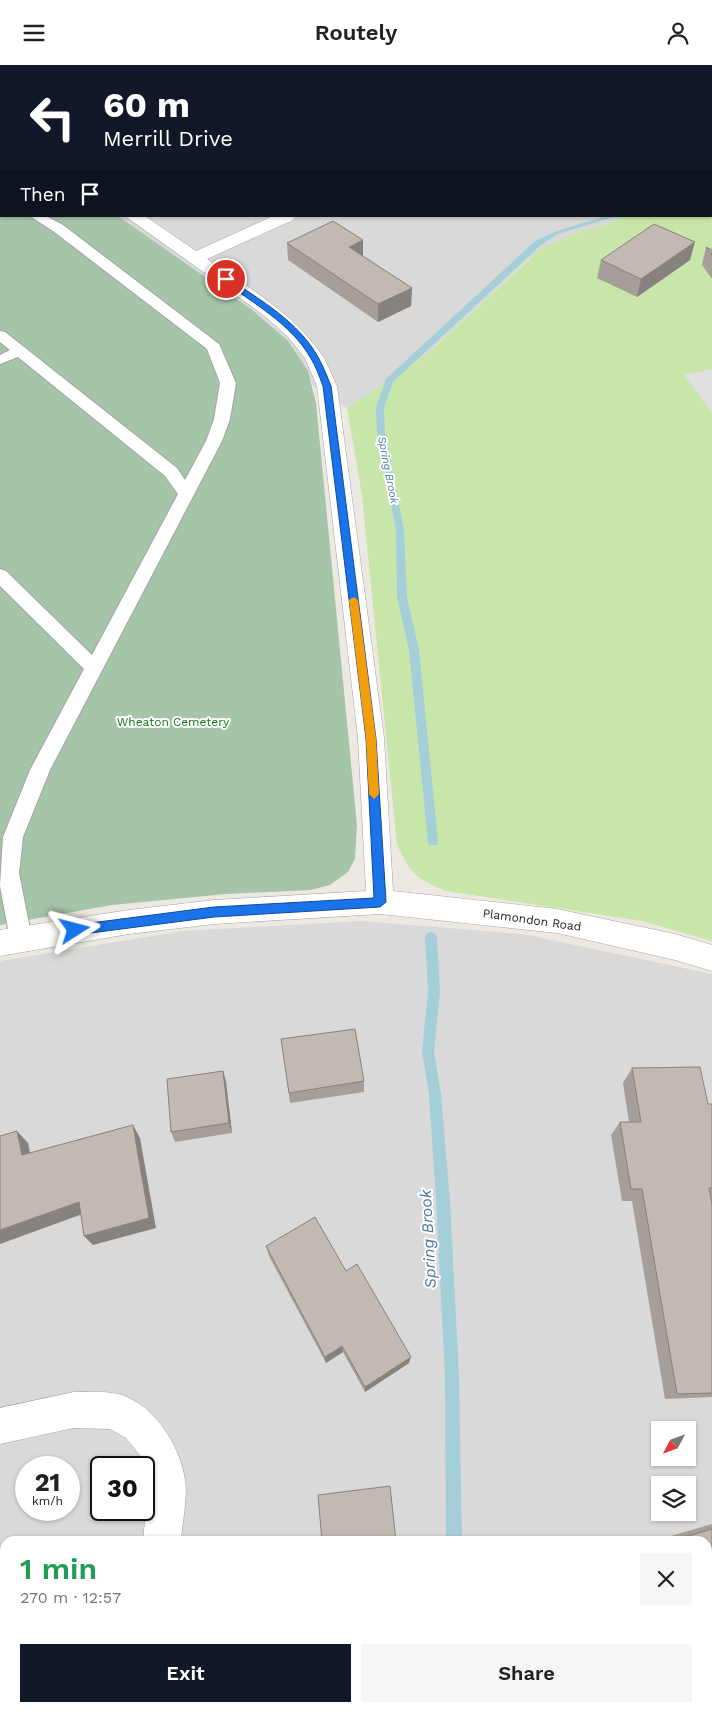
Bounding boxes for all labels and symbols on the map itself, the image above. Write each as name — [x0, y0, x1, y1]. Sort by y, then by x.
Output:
pin — [205, 258, 247, 300]
water label: Spring Brook — [375, 435, 401, 506]
park label: Wheaton Cemetery — [117, 715, 230, 729]
position arrow — [48, 903, 100, 955]
street label: Plamondon Road — [482, 906, 582, 934]
water label: Spring Brook — [416, 1188, 440, 1289]
north arrow — [651, 1421, 696, 1466]
speed limit sign: 30 — [90, 1456, 155, 1521]

